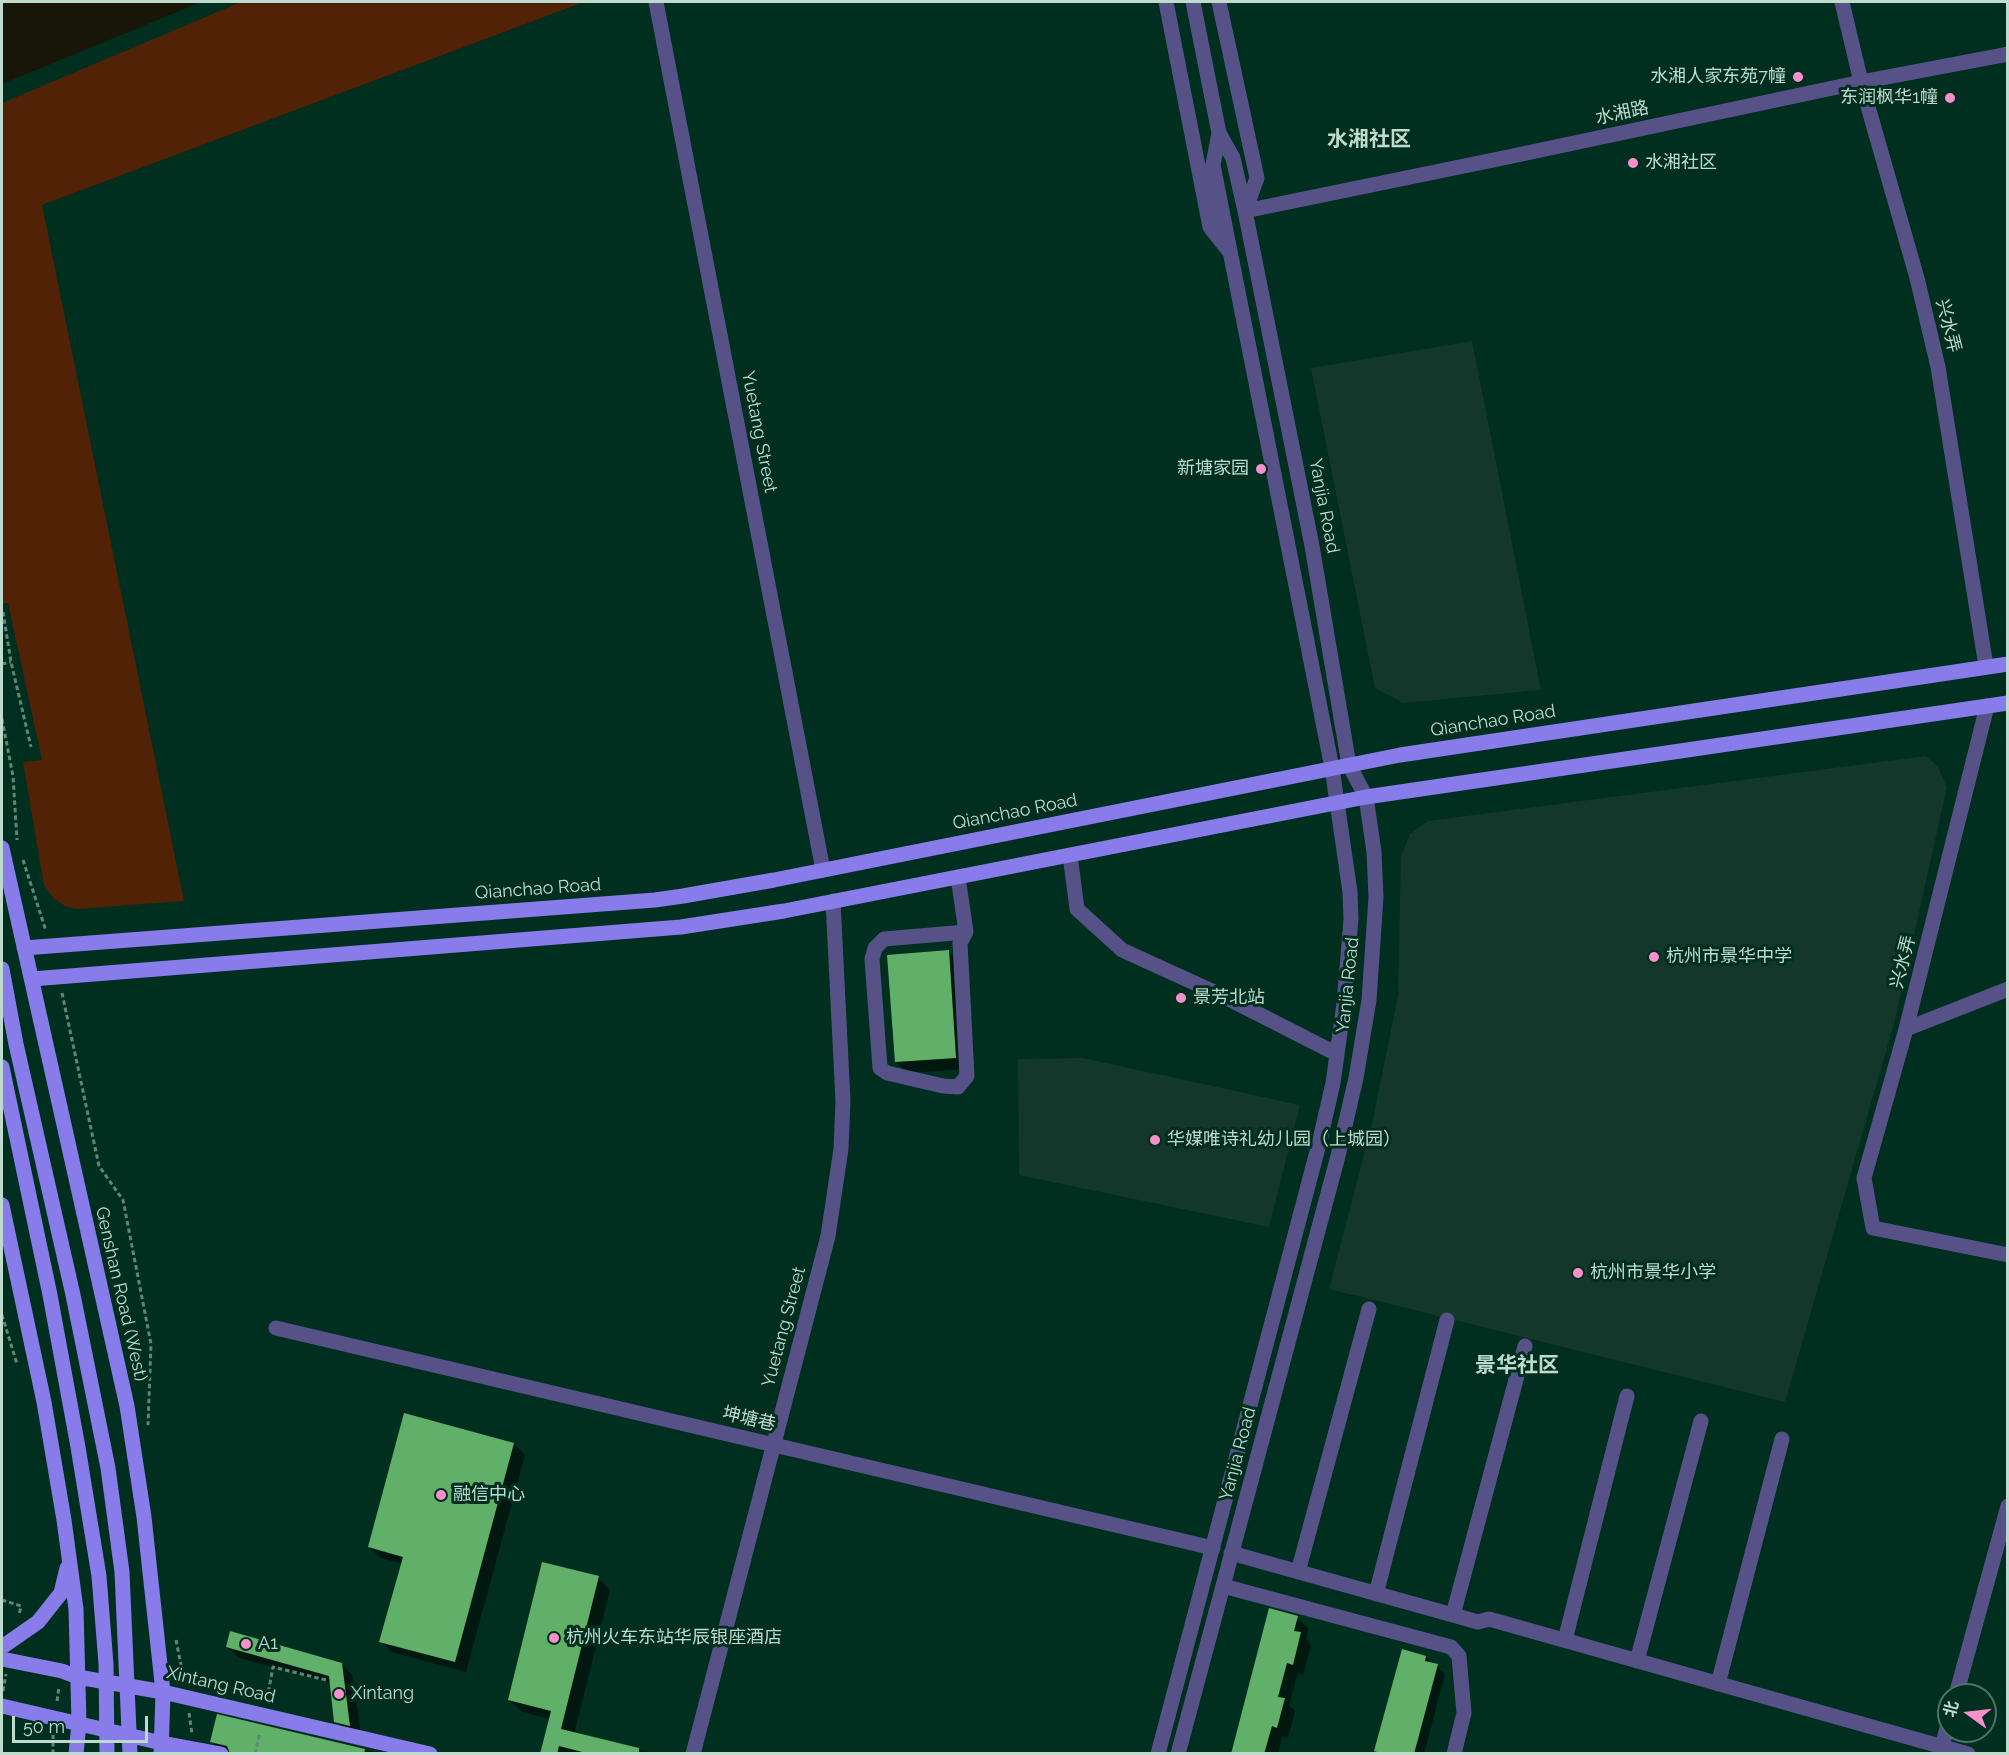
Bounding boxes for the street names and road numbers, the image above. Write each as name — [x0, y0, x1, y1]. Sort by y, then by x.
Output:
street label: 水湘路 — [1593, 97, 1651, 129]
street label: 兴水弄 — [1931, 297, 1965, 355]
street label: Yuetang Street — [737, 369, 781, 495]
street label: Yanjia Road — [1304, 457, 1344, 555]
street label: Qianchao Road — [1429, 700, 1557, 742]
street label: Qianchao Road — [951, 789, 1079, 835]
street label: Qianchao Road — [474, 874, 602, 904]
street label: 兴水弄 — [1886, 933, 1920, 991]
street label: Yanjia Road — [1332, 936, 1364, 1034]
street label: Genshan Road (West) — [90, 1205, 152, 1383]
street label: Yuetang Street — [758, 1264, 810, 1390]
street label: 坤塘巷 — [720, 1402, 778, 1436]
street label: Yanjia Road — [1215, 1405, 1261, 1503]
street label: Xintang Road — [165, 1662, 277, 1708]

